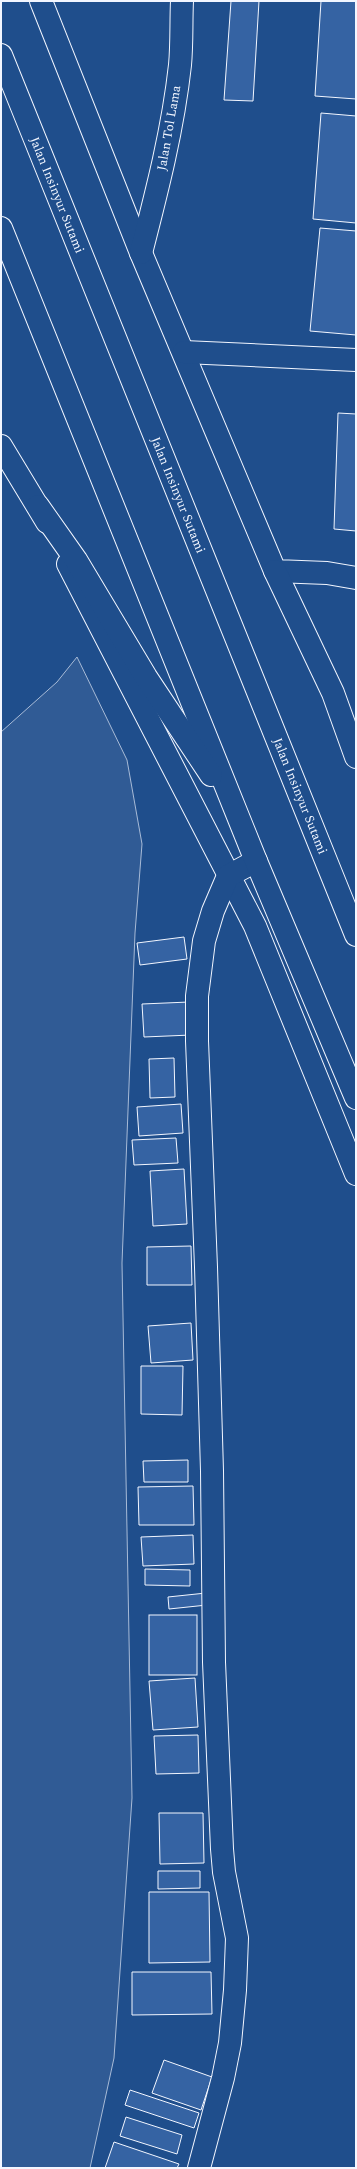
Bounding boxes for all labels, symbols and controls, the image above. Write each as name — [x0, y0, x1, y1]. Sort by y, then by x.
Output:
street label: Jalan Tol Lama — [152, 83, 186, 172]
street label: Jalan Insinyur Sutami — [24, 134, 90, 256]
street label: Jalan Insinyur Sutami — [145, 434, 211, 556]
street label: Jalan Insinyur Sutami — [267, 735, 333, 857]

